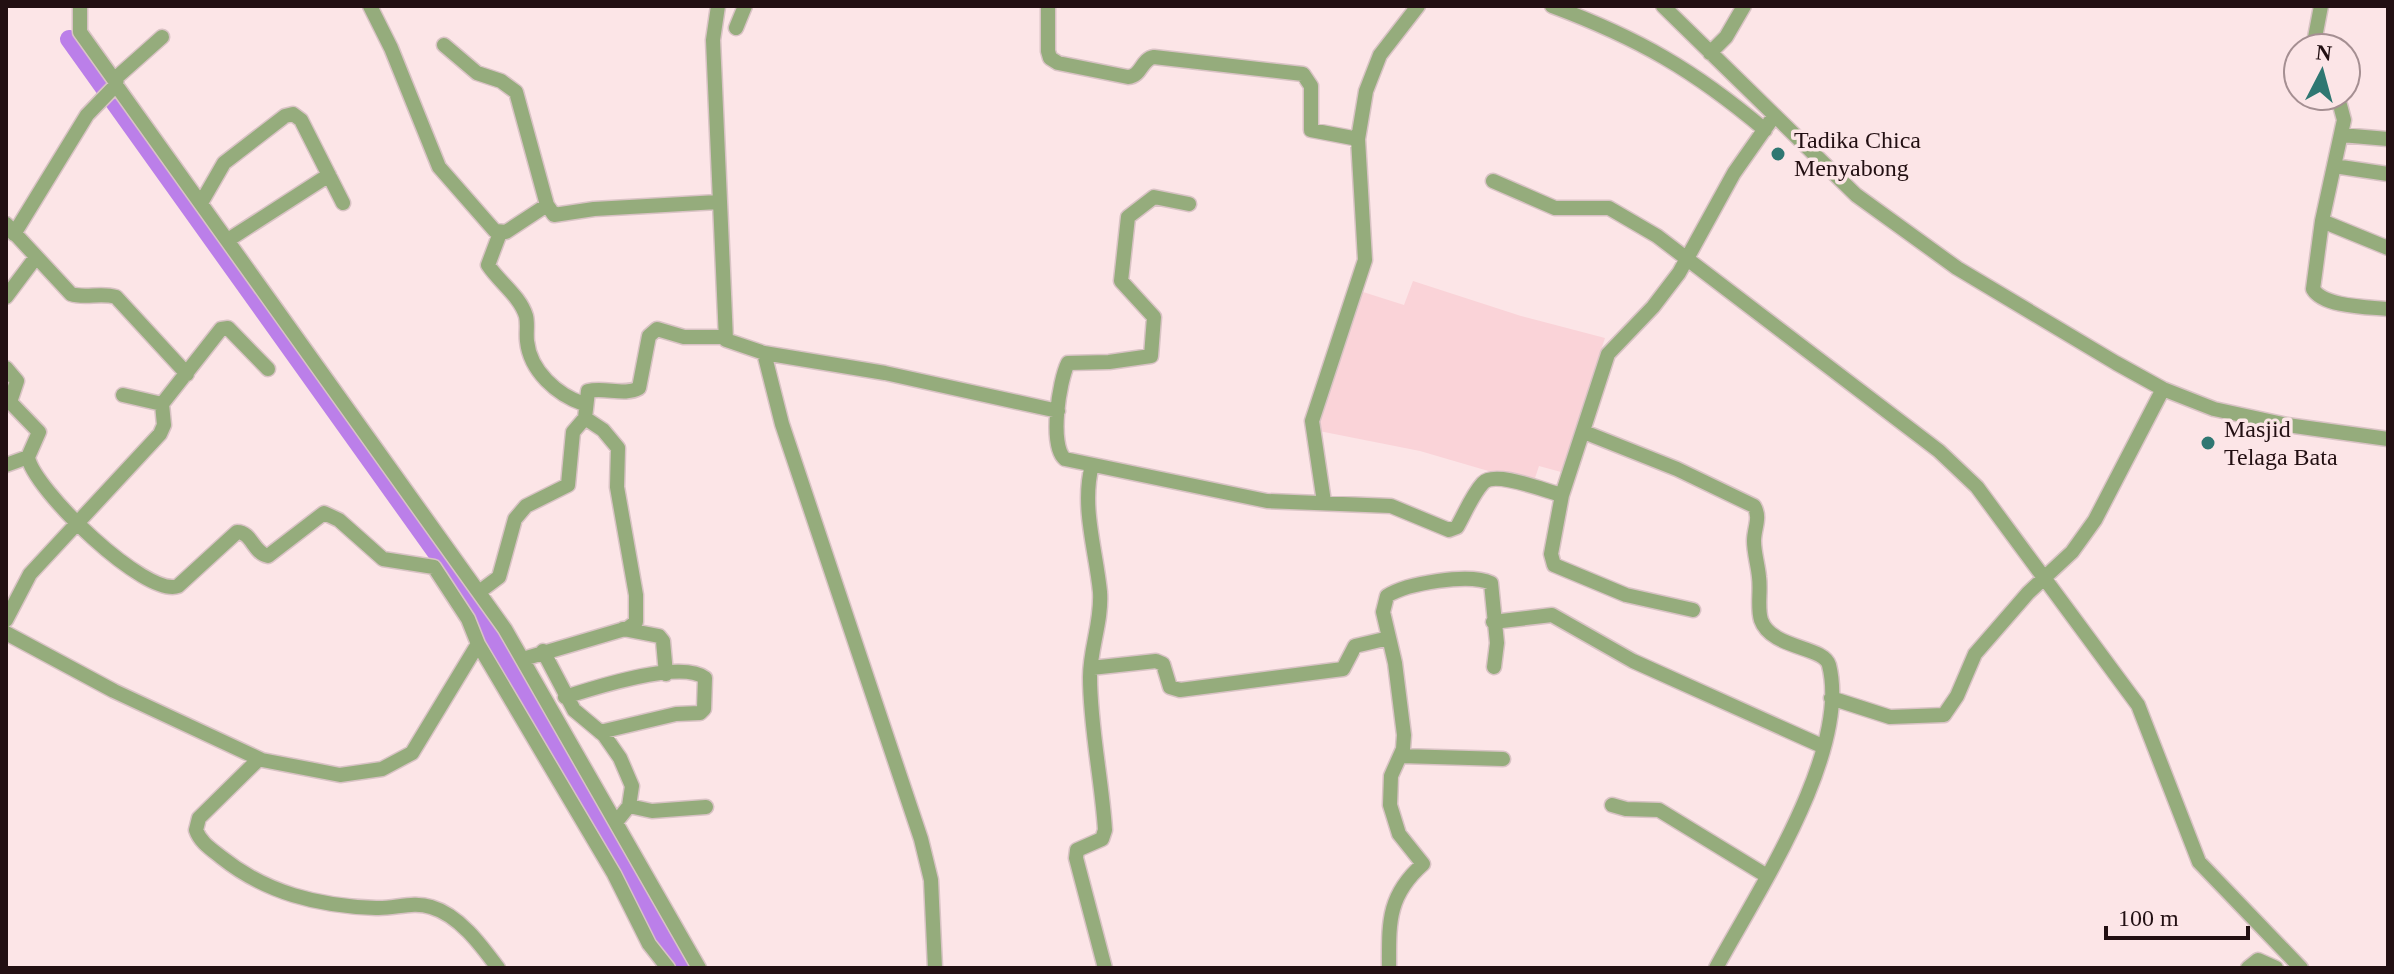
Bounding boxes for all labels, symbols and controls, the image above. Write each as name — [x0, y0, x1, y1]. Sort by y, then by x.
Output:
north arrow — [2282, 32, 2362, 112]
text: N — [2315, 39, 2333, 66]
place label: Tadika Chica Menyabong — [1794, 127, 1921, 181]
marker: Tadika Chica Menyabong — [1769, 145, 1787, 163]
place label: Masjid Telaga Bata — [2224, 416, 2338, 470]
marker: Masjid Telaga Bata — [2199, 434, 2217, 452]
scale bar — [2106, 890, 2248, 940]
text: 100 m — [2118, 905, 2179, 931]

